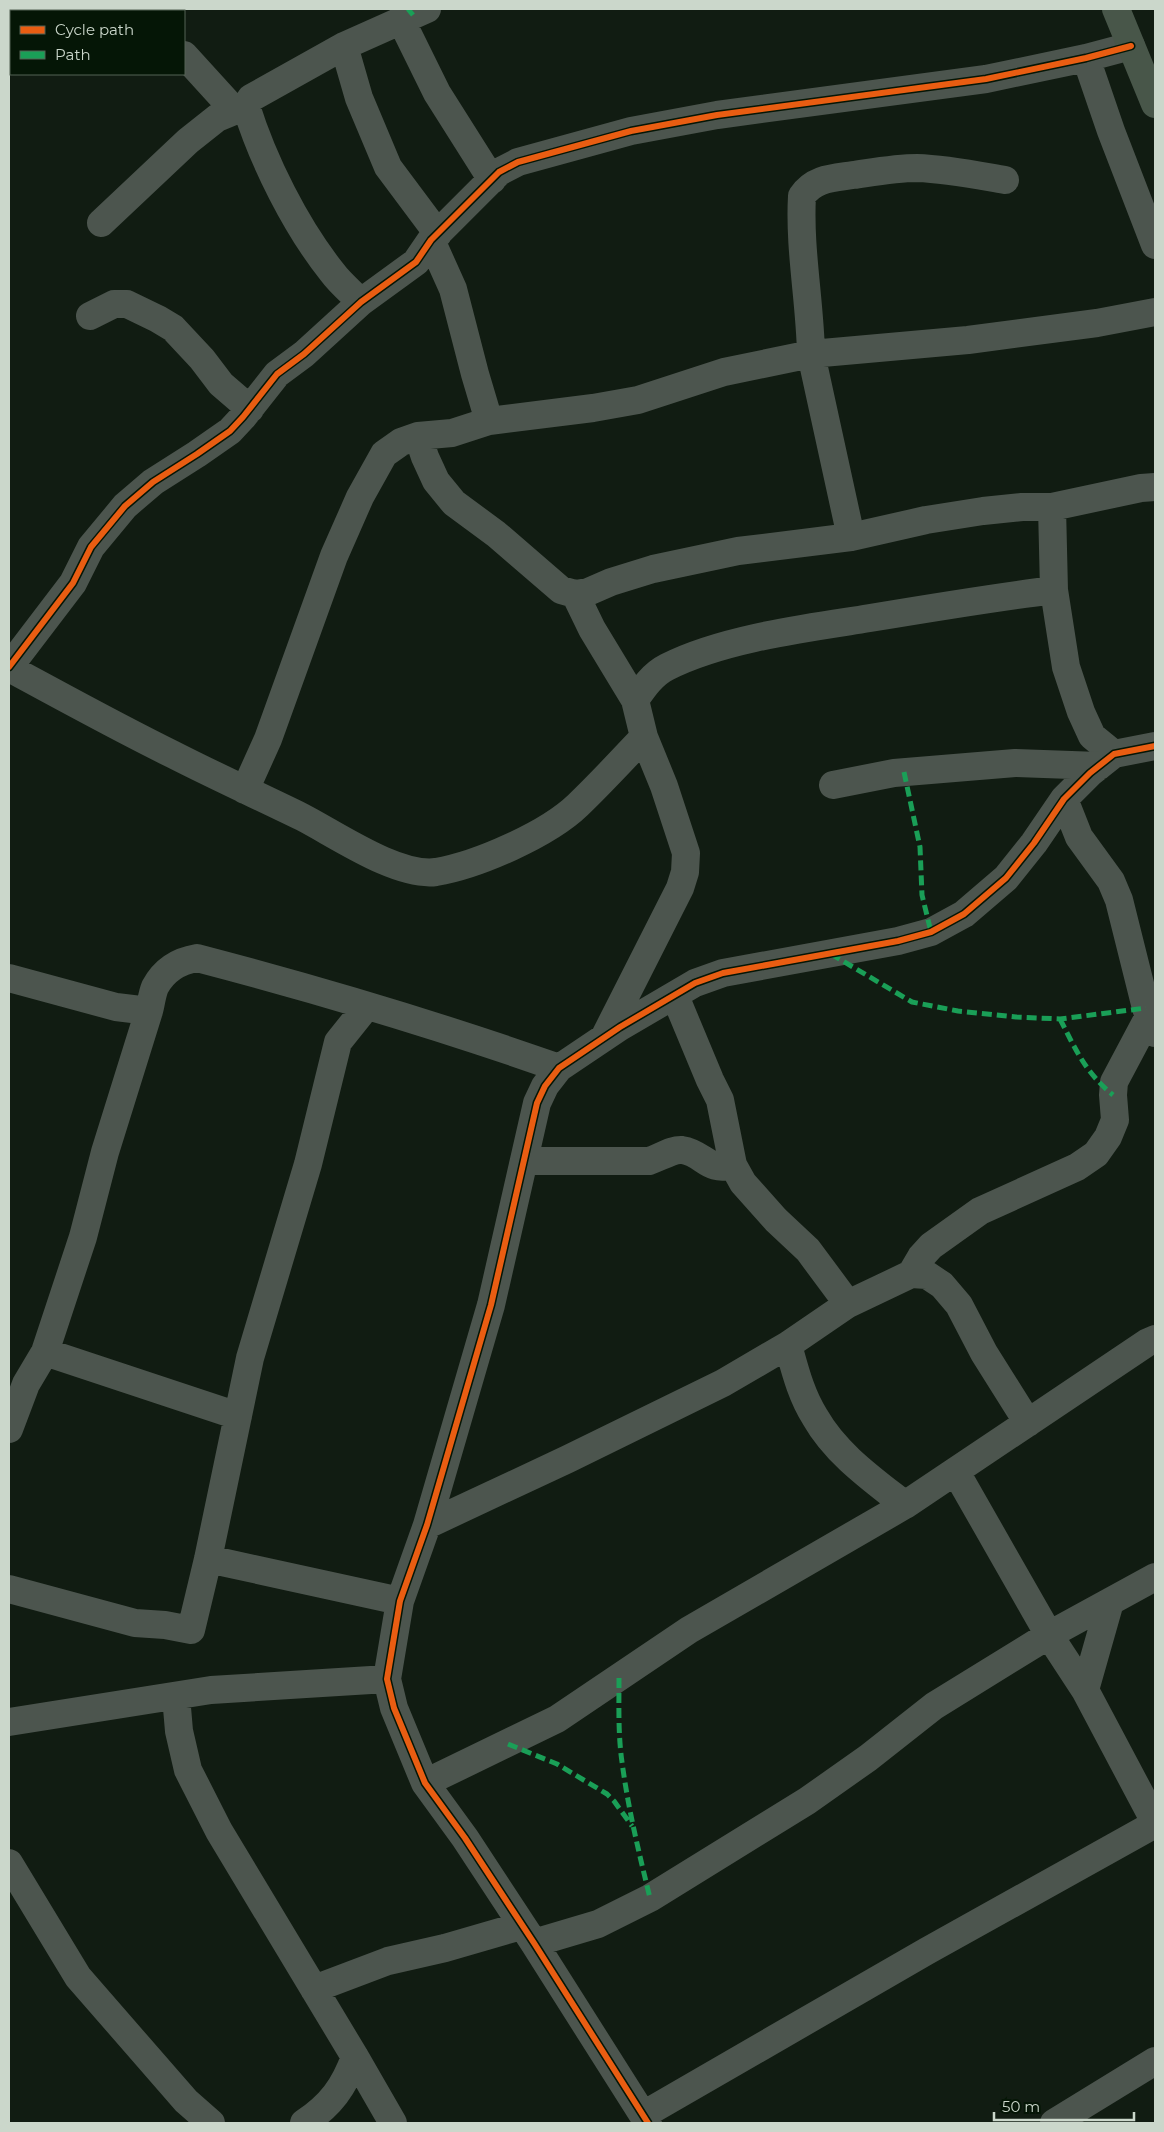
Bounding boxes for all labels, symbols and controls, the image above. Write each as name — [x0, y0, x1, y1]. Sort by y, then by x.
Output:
legend — [10, 10, 185, 75]
text: Cycle path — [55, 20, 134, 39]
text: Path — [55, 45, 91, 64]
scale bar — [994, 2090, 1134, 2122]
text: 50 m — [1002, 2097, 1040, 2116]

